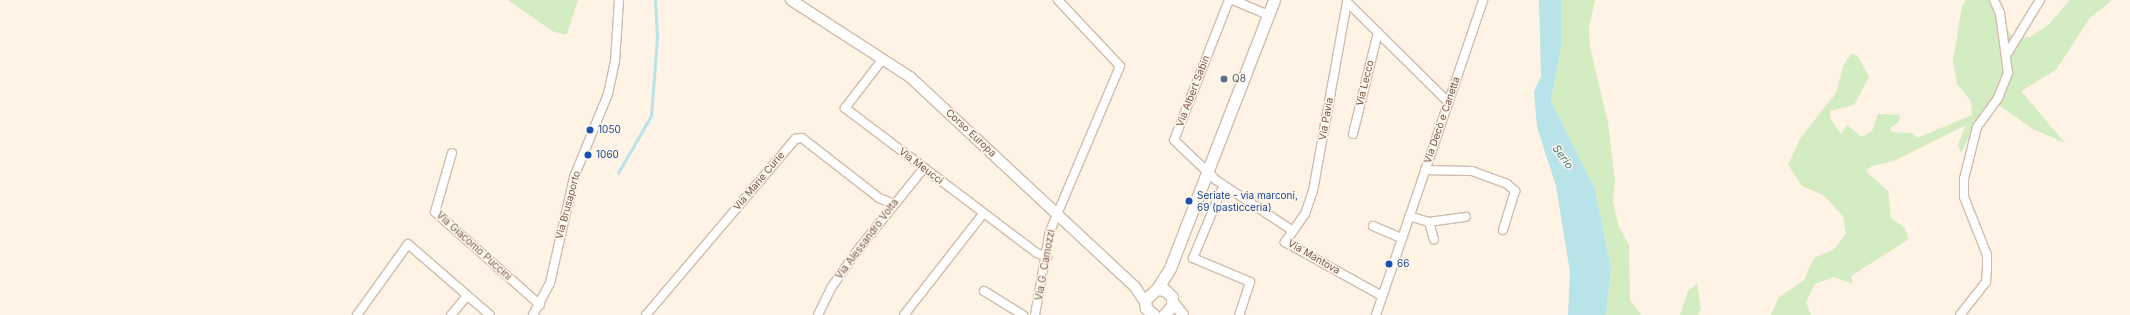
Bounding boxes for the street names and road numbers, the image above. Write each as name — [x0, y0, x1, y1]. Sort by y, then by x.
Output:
street label: Via Albert Sabin — [1174, 54, 1212, 128]
street label: Via Lecco — [1354, 59, 1376, 107]
street label: Via Decò e Canetta — [1422, 75, 1462, 165]
street label: Via Pavia — [1316, 97, 1336, 141]
street label: Corso Europa — [943, 107, 999, 159]
street label: Via Meucci — [896, 145, 946, 187]
street label: Via Marie Curie — [731, 149, 787, 213]
street label: Via Brusaporto — [553, 170, 583, 240]
street label: Via Alessandro Volta — [833, 196, 901, 282]
street label: Via Giacomo Puccini — [434, 209, 514, 283]
street label: Via G. Camozzi — [1033, 229, 1057, 301]
street label: Via Mantova — [1286, 237, 1342, 277]

